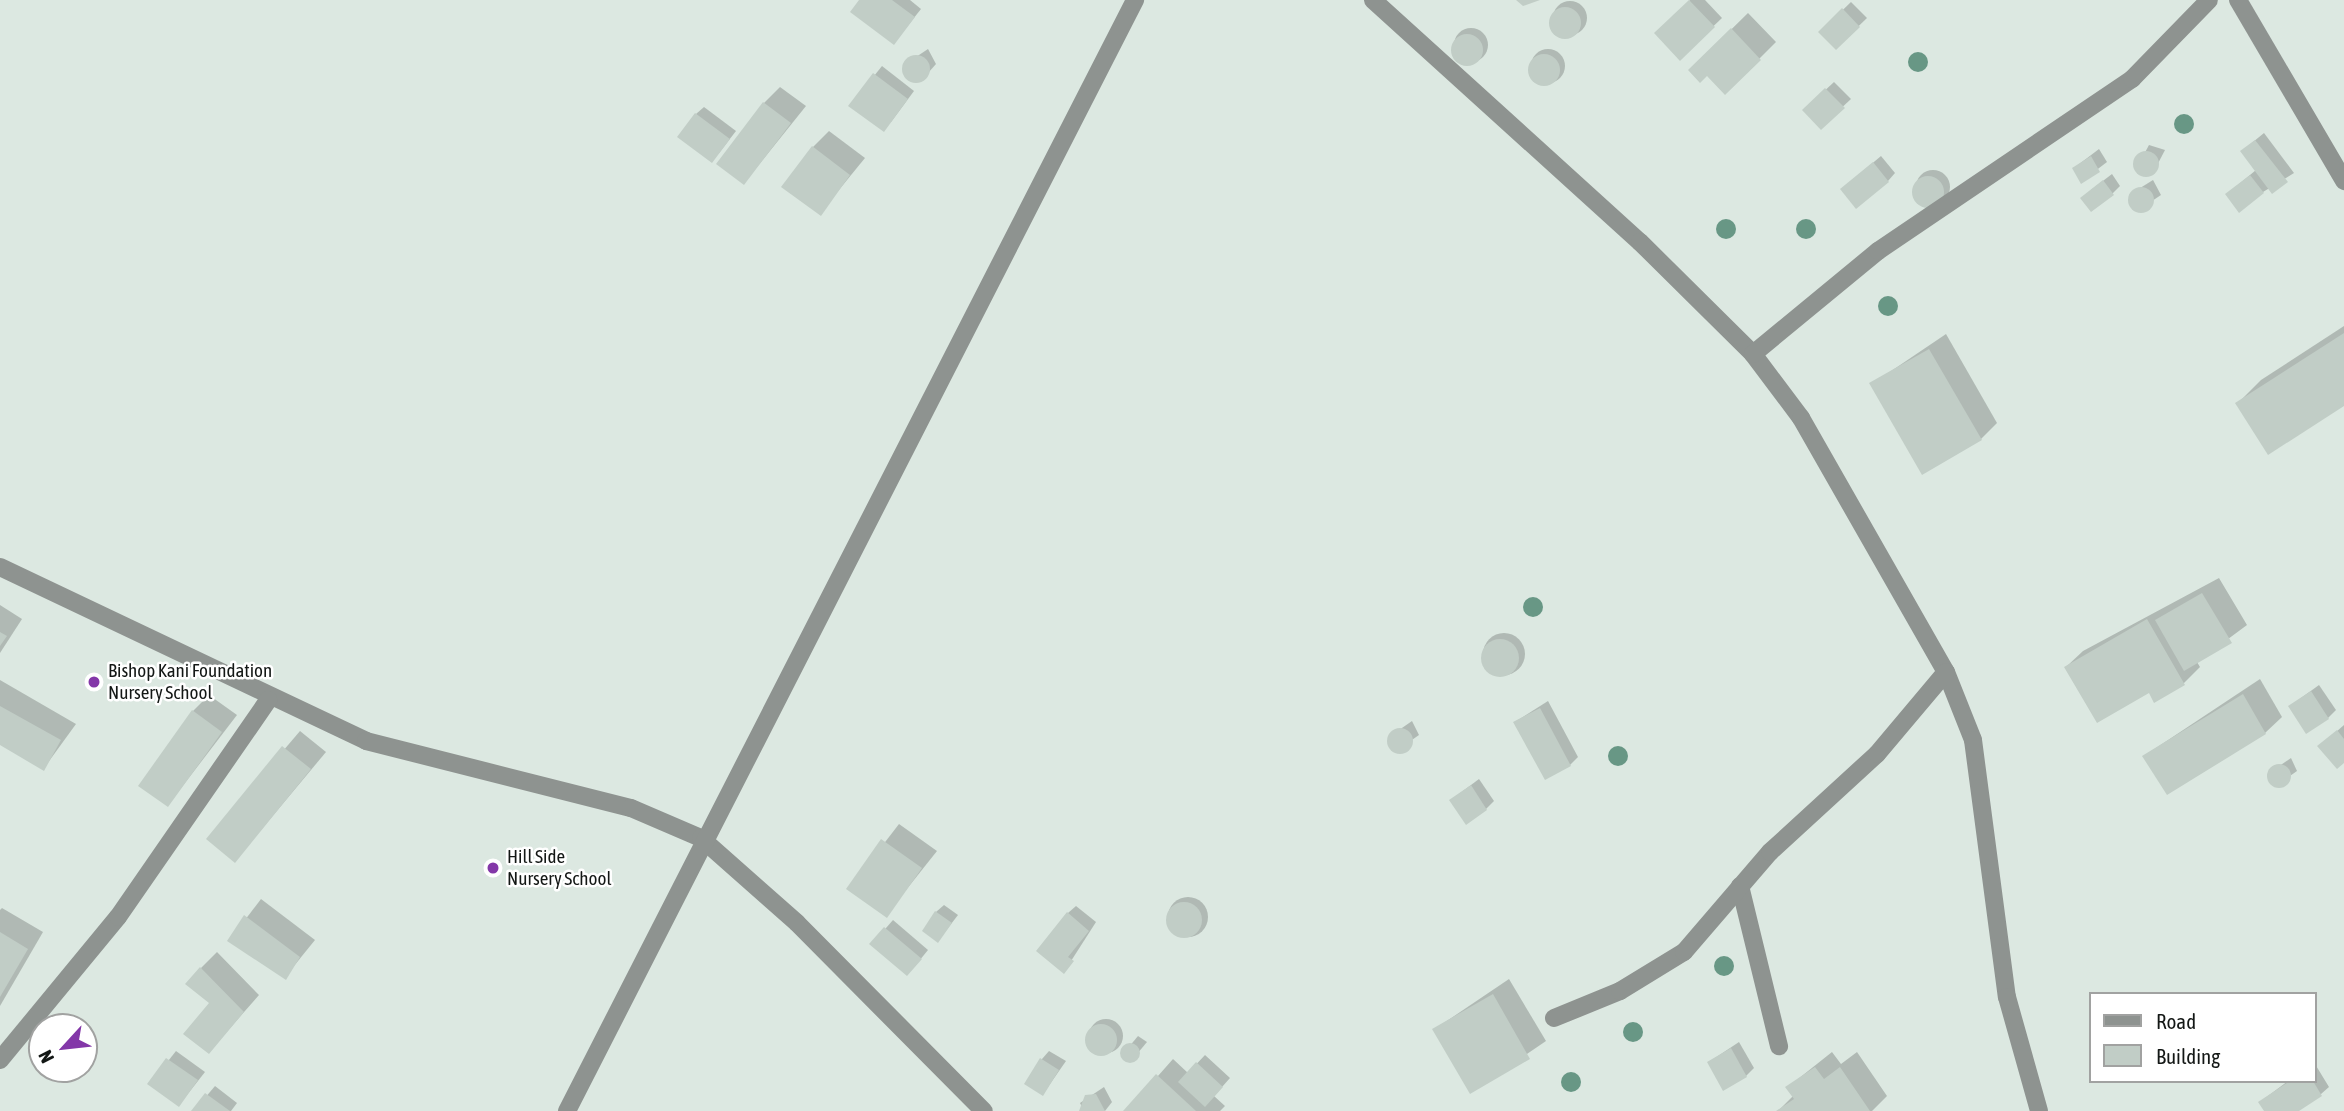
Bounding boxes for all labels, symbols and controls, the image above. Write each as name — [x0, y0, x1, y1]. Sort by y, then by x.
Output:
place label: Bishop Kani Foundation Nursery School — [108, 660, 272, 704]
marker: Bishop Kani Foundation Nursery School — [86, 674, 102, 690]
place label: Hill Side Nursery School — [507, 846, 611, 890]
marker: Hill Side Nursery School — [485, 860, 501, 876]
legend — [2088, 992, 2316, 1083]
text: Road — [2156, 1009, 2196, 1033]
north arrow — [28, 1013, 98, 1083]
text: Building — [2156, 1044, 2220, 1068]
text: N — [34, 1047, 58, 1067]

